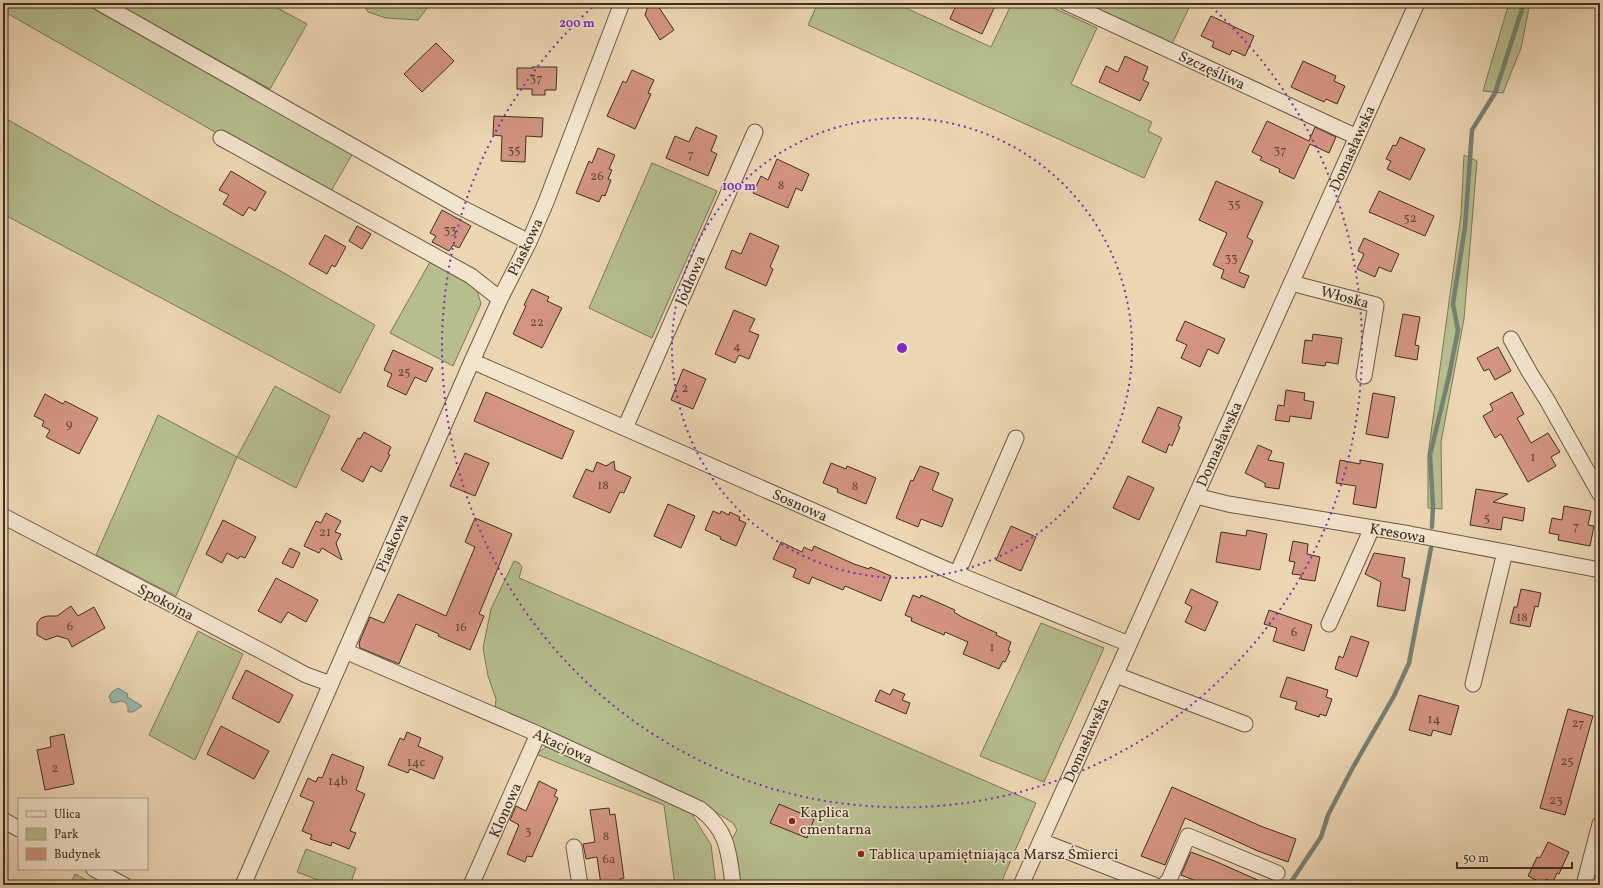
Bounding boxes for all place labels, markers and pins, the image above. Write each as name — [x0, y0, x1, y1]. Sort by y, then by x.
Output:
centre of rings — [895, 341, 909, 355]
place label: Kaplica cmentarna — [800, 803, 872, 841]
marker: Kaplica cmentarna — [787, 816, 797, 826]
place label: Tablica upamiętniająca Marsz Śmierci — [869, 845, 1118, 866]
marker: Tablica upamiętniająca Marsz Śmierci — [856, 849, 866, 859]

